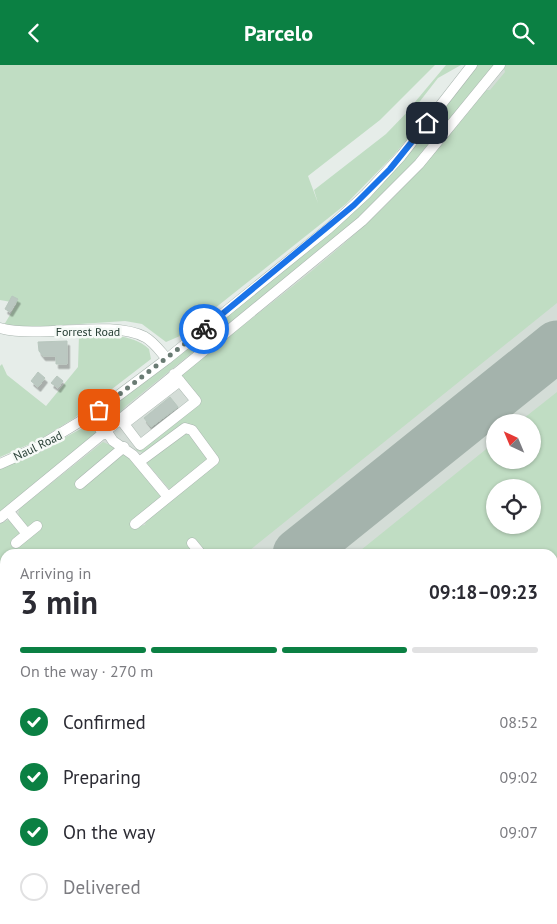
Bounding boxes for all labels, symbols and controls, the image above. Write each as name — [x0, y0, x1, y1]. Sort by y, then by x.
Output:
icon: back — [20, 19, 48, 47]
text: Parcelo — [244, 19, 313, 47]
icon: search — [509, 19, 537, 47]
pin — [406, 102, 448, 144]
icon: home — [413, 109, 441, 137]
courier — [179, 304, 229, 354]
icon: bike — [190, 315, 218, 343]
street label: Forrest Road — [56, 324, 120, 339]
pin — [78, 389, 120, 431]
icon: bag — [85, 396, 113, 424]
north arrow — [486, 414, 541, 469]
map controls — [486, 414, 541, 534]
street label: Naul Road — [11, 427, 65, 464]
button: locate — [486, 479, 541, 534]
text: Arriving in — [20, 563, 91, 583]
text: 09:18–09:23 — [429, 580, 538, 604]
text: 3 min — [20, 581, 98, 623]
text: On the way · 270 m — [20, 661, 153, 681]
icon: check — [20, 708, 48, 736]
text: Confirmed — [63, 710, 146, 734]
text: 08:52 — [500, 712, 538, 732]
icon: check — [20, 763, 48, 791]
text: Preparing — [63, 765, 141, 789]
text: 09:02 — [500, 767, 538, 787]
icon: check — [20, 818, 48, 846]
text: On the way — [63, 820, 155, 844]
text: 09:07 — [500, 822, 538, 842]
text: Delivered — [63, 875, 141, 899]

